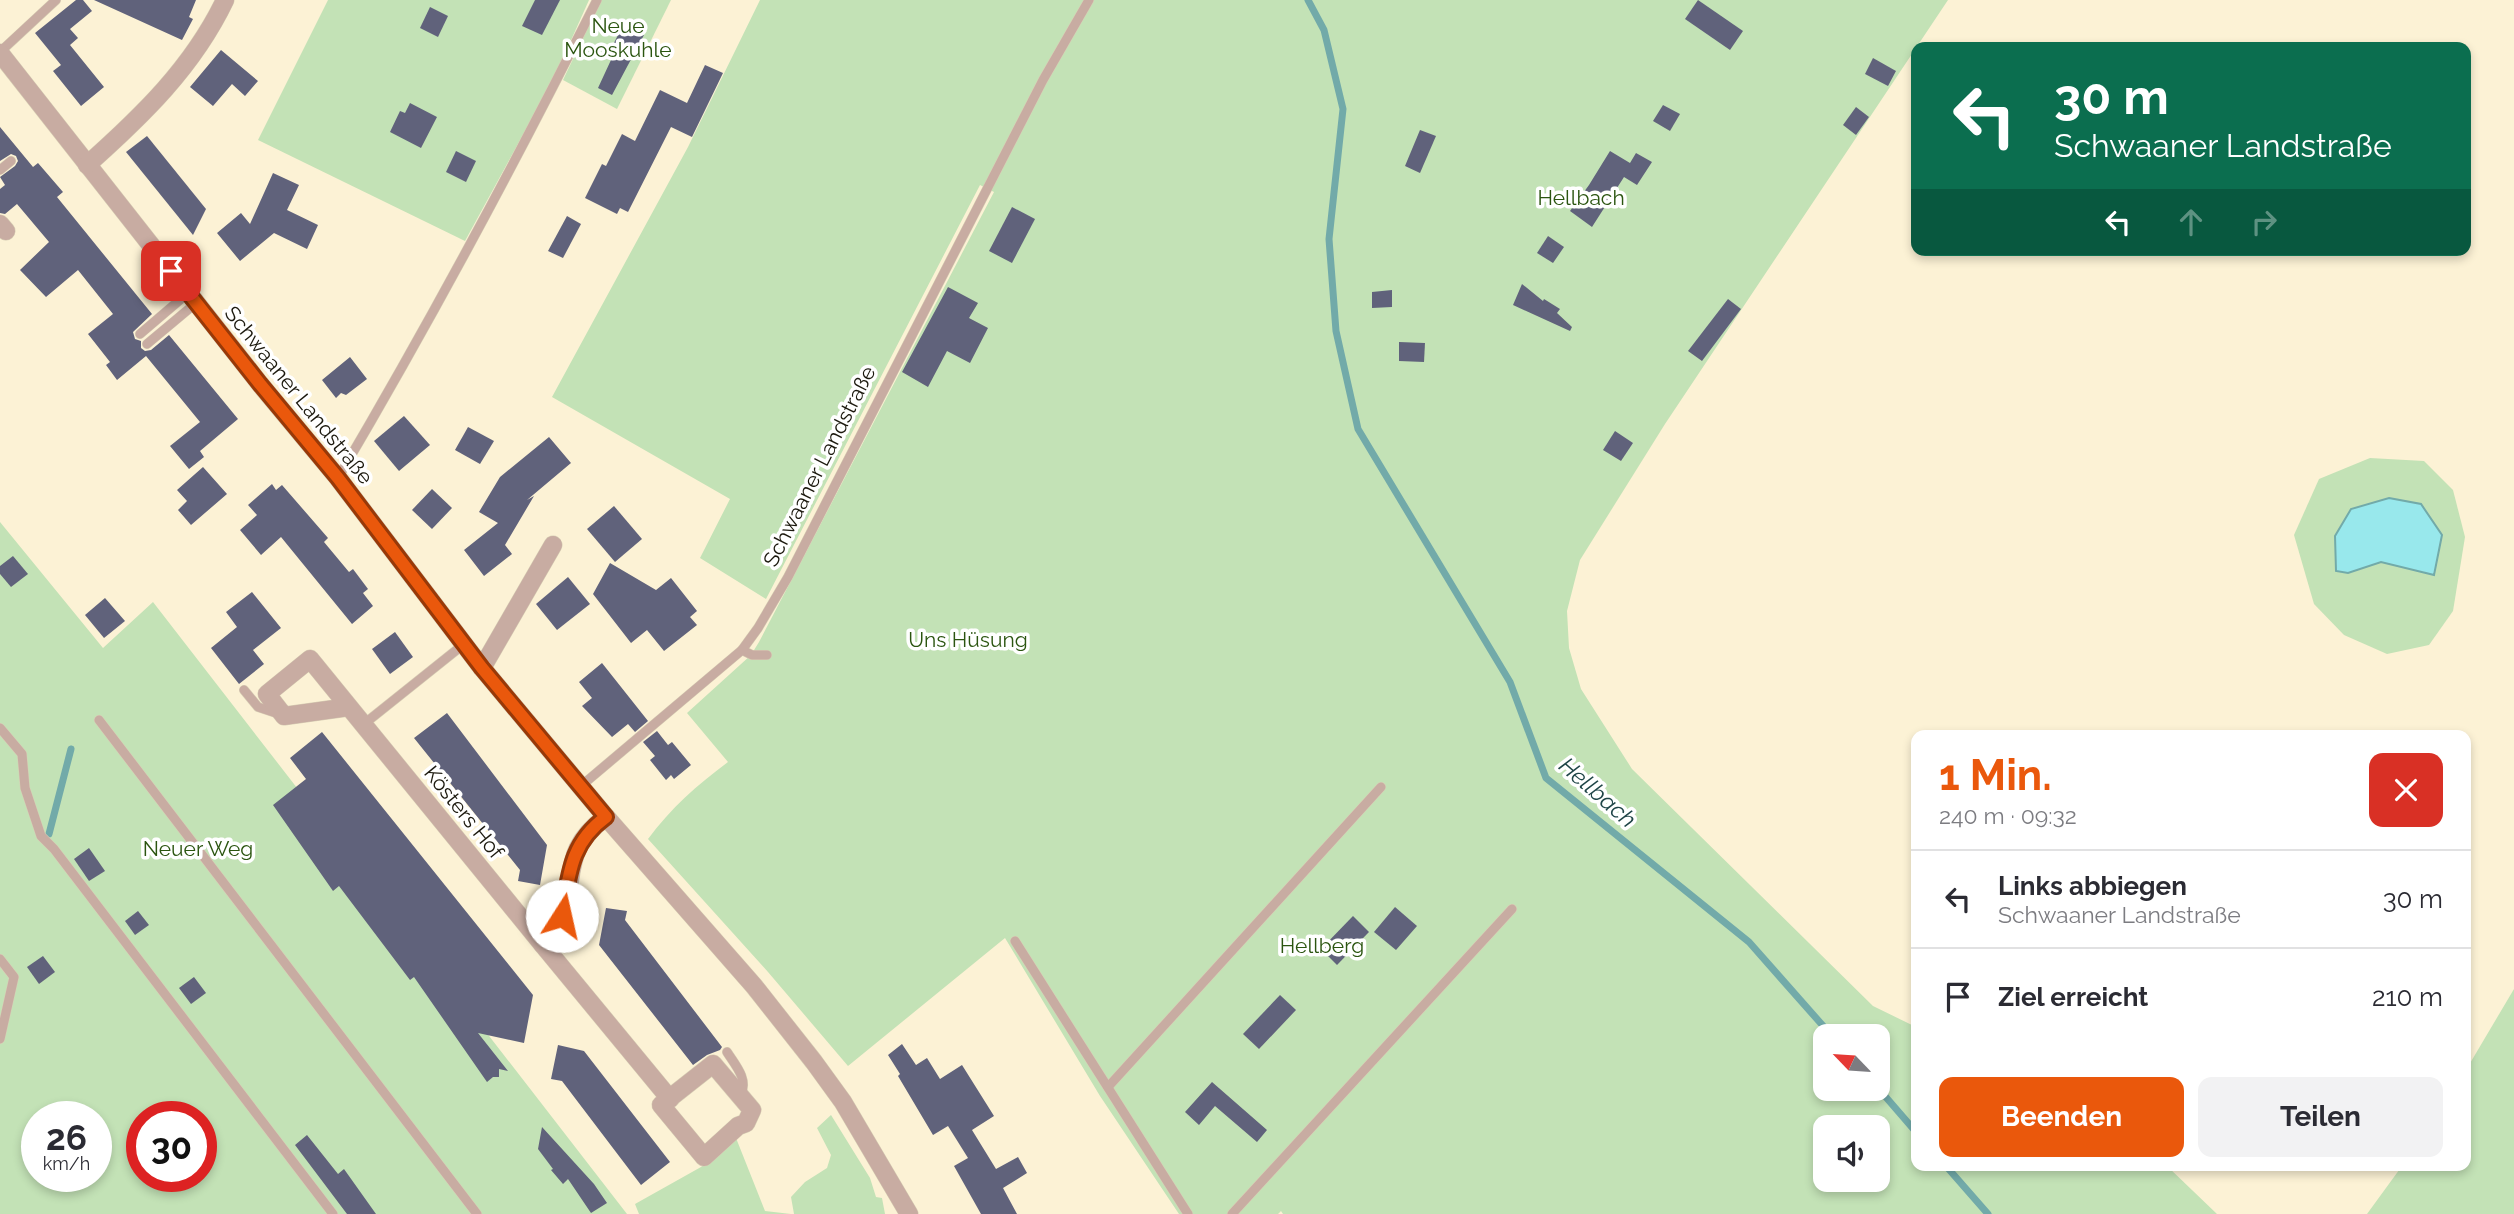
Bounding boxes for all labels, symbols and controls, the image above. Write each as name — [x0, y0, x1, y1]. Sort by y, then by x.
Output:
park label: Neue Mooskuhle — [564, 13, 672, 62]
text: 30 m — [2054, 68, 2169, 125]
icon: left — [1939, 70, 2030, 161]
text: Schwaaner Landstraße — [2054, 127, 2392, 164]
park label: Hellbach — [1537, 185, 1625, 210]
icon: left — [2099, 203, 2137, 241]
icon: ahead — [2172, 203, 2210, 241]
icon: right — [2245, 203, 2283, 241]
pin — [141, 241, 201, 301]
icon: arrive — [152, 252, 190, 290]
street label: Schwaaner Landstraße — [220, 301, 378, 489]
street label: Schwaaner Landstraße — [758, 362, 880, 570]
park label: Uns Hüsung — [908, 627, 1028, 652]
water label: Hellbach — [1554, 751, 1642, 833]
text: 1 Min. — [1939, 751, 2052, 800]
button: close — [2369, 753, 2443, 827]
street label: Kösters Hof — [419, 761, 510, 864]
text: 240 m · 09:32 — [1939, 802, 2077, 829]
park label: Neuer Weg — [143, 836, 253, 861]
text: Links abbiegen — [1998, 871, 2187, 901]
position arrow — [525, 879, 599, 953]
icon: left — [1939, 880, 1977, 918]
text: 30 m — [2383, 884, 2443, 914]
text: Schwaaner Landstraße — [1998, 901, 2241, 928]
park label: Hellberg — [1280, 933, 1364, 958]
icon: arrive — [1939, 978, 1977, 1016]
text: Ziel erreicht — [1998, 982, 2148, 1012]
text: 210 m — [2372, 982, 2443, 1012]
north arrow — [1813, 1024, 1890, 1101]
map controls — [1813, 1024, 1890, 1192]
button: Beenden — [1939, 1077, 2184, 1157]
button: Teilen — [2198, 1077, 2443, 1157]
speed limit sign: 30 — [126, 1101, 217, 1192]
button: sound — [1813, 1115, 1890, 1192]
text: 26 — [46, 1117, 87, 1158]
text: km/h — [43, 1153, 90, 1174]

